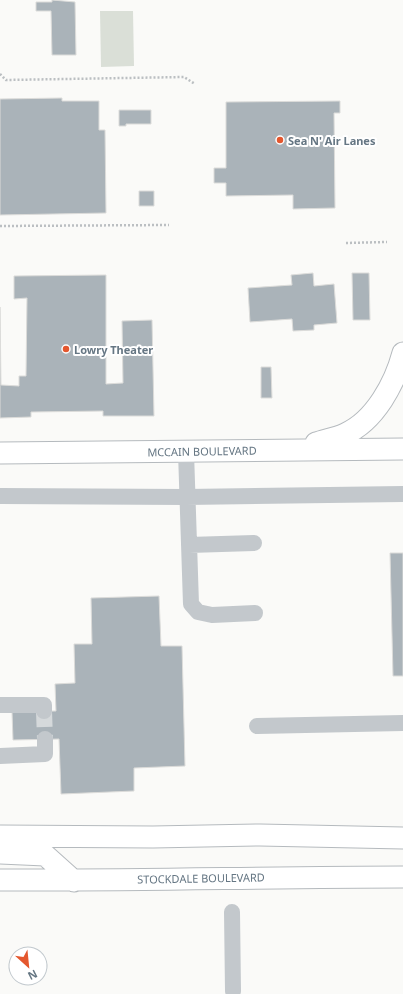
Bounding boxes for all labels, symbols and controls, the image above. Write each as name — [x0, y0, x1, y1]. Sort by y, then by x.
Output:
place label: Sea N' Air Lanes — [288, 133, 376, 148]
marker: Sea N' Air Lanes — [275, 135, 285, 145]
place label: Lowry Theater — [74, 342, 153, 357]
marker: Lowry Theater — [61, 344, 71, 354]
street label: MCCAIN BOULEVARD — [147, 443, 257, 459]
street label: STOCKDALE BOULEVARD — [137, 869, 265, 887]
north arrow — [8, 946, 48, 986]
text: N — [25, 967, 40, 984]

